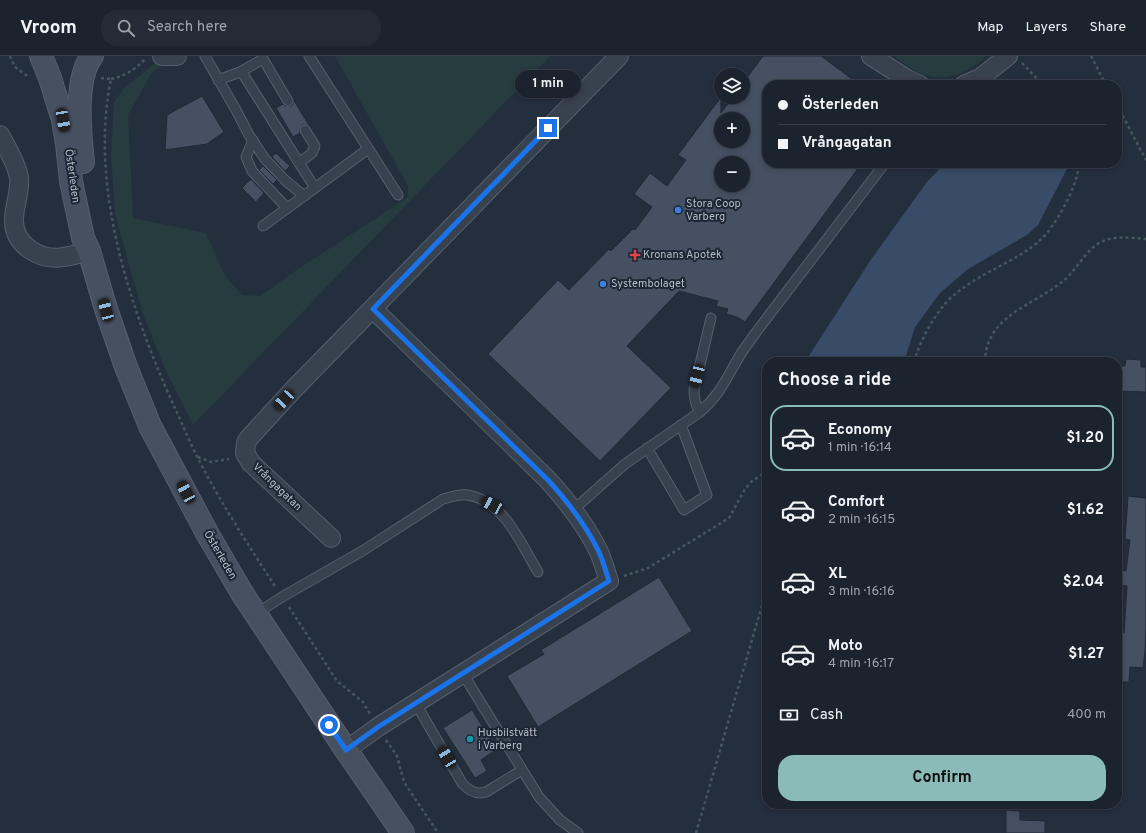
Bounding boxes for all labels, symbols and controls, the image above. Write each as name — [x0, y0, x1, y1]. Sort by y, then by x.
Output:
search box — [101, 10, 381, 46]
text: Vroom — [20, 16, 77, 40]
icon: search — [115, 17, 137, 39]
text: Search here — [147, 18, 227, 37]
text: Map — [977, 19, 1003, 36]
text: Layers — [1025, 19, 1067, 36]
text: Share — [1089, 19, 1126, 36]
map controls — [714, 68, 750, 192]
button: layers — [714, 68, 750, 104]
callout: 1 min — [515, 70, 581, 98]
text: 1 min — [532, 76, 564, 92]
text: Österleden — [802, 96, 879, 115]
car — [55, 107, 71, 133]
button: + — [714, 112, 750, 148]
route end — [539, 119, 557, 137]
text: Vrångagatan — [802, 134, 892, 153]
street label: Österleden — [61, 148, 84, 204]
button: − — [714, 156, 750, 192]
place label: Stora Coop Varberg — [686, 197, 741, 224]
marker: Stora Coop Varberg — [673, 205, 683, 215]
place label: Kronans Apotek — [643, 248, 722, 262]
marker: Kronans Apotek — [630, 250, 640, 260]
place label: Systembolaget — [611, 277, 685, 291]
marker: Systembolaget — [598, 279, 608, 289]
car — [97, 297, 115, 323]
car — [688, 363, 706, 389]
text: Choose a ride — [778, 369, 891, 392]
car — [271, 387, 297, 413]
icon: car — [780, 420, 816, 456]
text: Economy — [828, 421, 892, 440]
text: $1.20 — [1066, 429, 1104, 448]
text: 1 min · 16:14 — [828, 440, 892, 456]
street label: Vrångagatan — [249, 460, 305, 514]
car — [175, 479, 197, 505]
icon: car — [780, 492, 816, 528]
text: Comfort — [828, 493, 885, 512]
car — [479, 494, 505, 516]
text: $1.62 — [1067, 501, 1104, 520]
text: 2 min · 16:15 — [828, 512, 895, 528]
street label: Österleden — [200, 527, 241, 582]
icon: car — [780, 564, 816, 600]
text: XL — [828, 565, 846, 584]
text: $2.04 — [1063, 573, 1104, 592]
text: 3 min · 16:16 — [828, 584, 895, 600]
icon: car — [780, 636, 816, 672]
text: Moto — [828, 637, 863, 656]
text: $1.27 — [1068, 645, 1104, 664]
text: 4 min · 16:17 — [828, 656, 894, 672]
icon: cash — [778, 704, 800, 726]
text: Cash — [810, 706, 843, 725]
text: 400 m — [1067, 707, 1106, 723]
route start — [320, 716, 338, 734]
place label: Husbilstvätt i Varberg — [478, 726, 537, 753]
marker: Husbilstvätt i Varberg — [465, 734, 475, 744]
car — [436, 744, 458, 770]
button: Confirm — [778, 755, 1106, 801]

